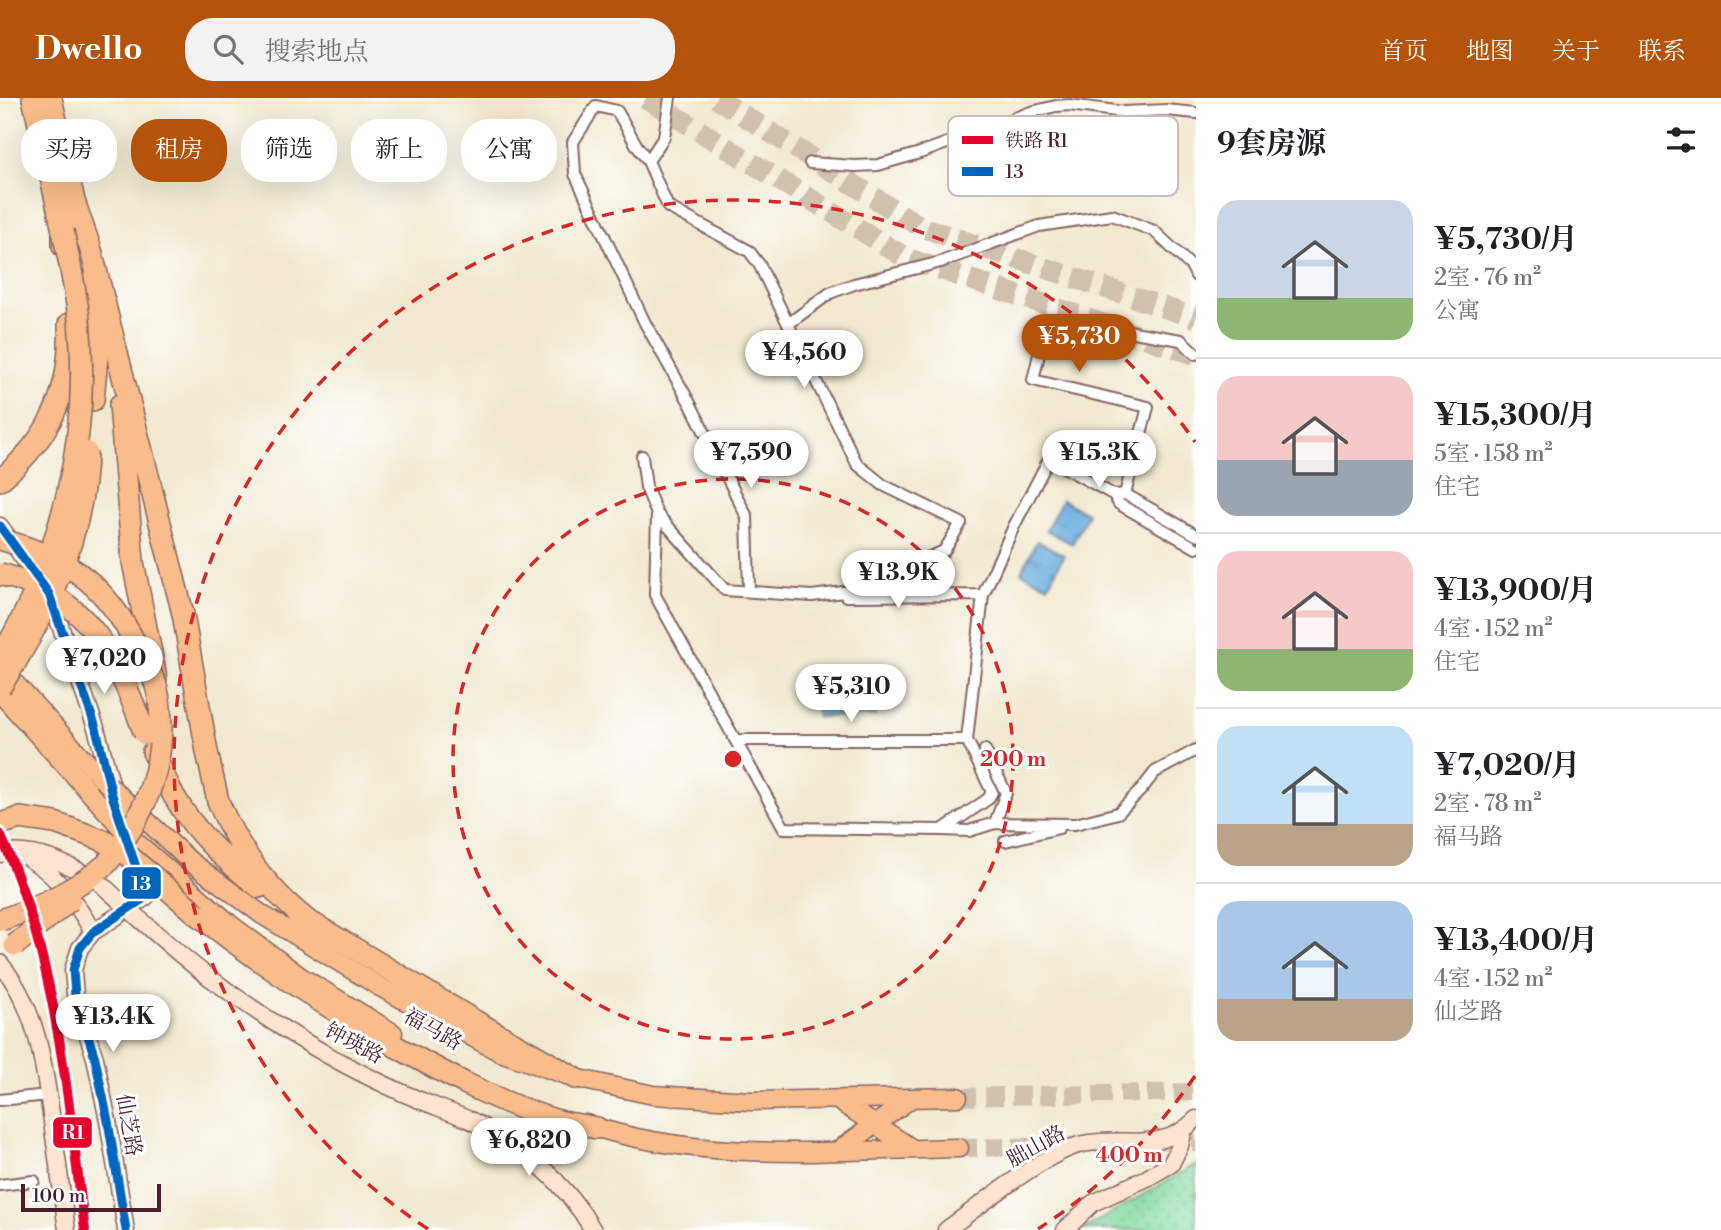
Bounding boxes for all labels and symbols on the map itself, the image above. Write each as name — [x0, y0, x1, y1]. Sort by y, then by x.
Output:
legend — [948, 116, 1178, 196]
text: 铁路 R1 — [1005, 129, 1068, 153]
text: 13 — [1005, 160, 1024, 184]
pin: ¥5,730 — [1022, 314, 1136, 374]
pin: ¥4,560 — [747, 330, 861, 390]
pin: ¥7,590 — [694, 430, 808, 490]
pin: ¥15.3K — [1042, 430, 1156, 490]
pin: ¥13.9K — [841, 550, 955, 610]
pin: ¥7,020 — [47, 636, 161, 696]
pin: ¥5,310 — [794, 664, 908, 724]
centre of rings — [721, 747, 745, 771]
text: 200 m — [980, 747, 1046, 773]
line badge: 13 — [121, 866, 162, 900]
text: 13 — [131, 872, 151, 896]
pin: ¥13.4K — [56, 995, 170, 1054]
street label: 福马路 — [399, 1003, 466, 1057]
street label: 钟瑛路 — [320, 1018, 387, 1070]
street label: 仙芝路 — [110, 1092, 146, 1158]
line badge: R1 — [52, 1116, 93, 1149]
pin: ¥6,820 — [472, 1118, 586, 1178]
street label: 胐山路 — [1003, 1120, 1070, 1174]
text: R1 — [61, 1121, 85, 1145]
text: 400 m — [1095, 1143, 1163, 1169]
scale bar — [21, 1181, 161, 1213]

